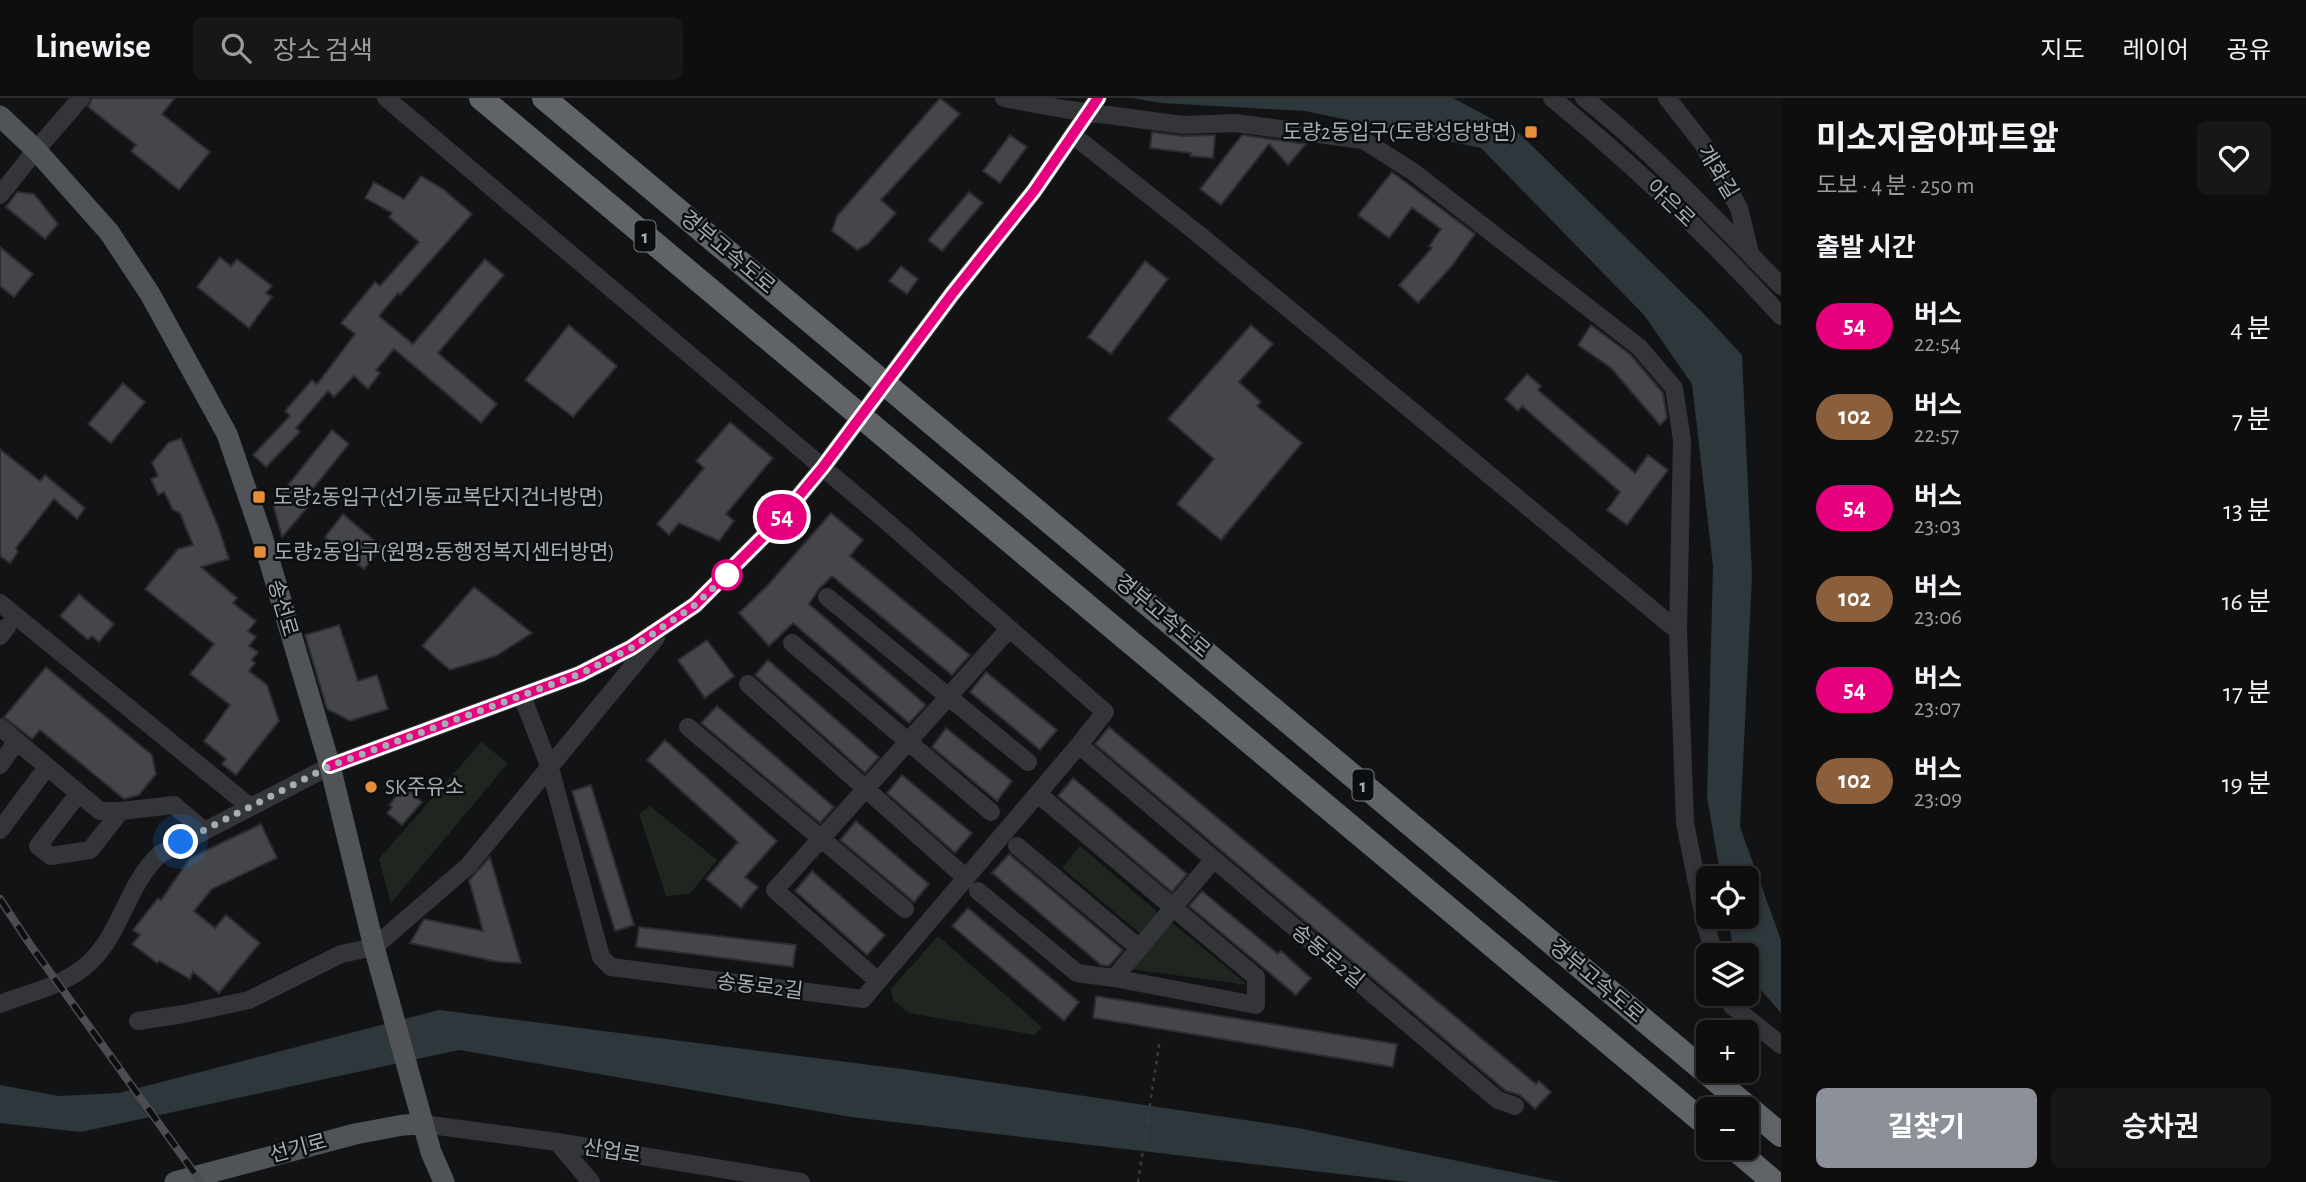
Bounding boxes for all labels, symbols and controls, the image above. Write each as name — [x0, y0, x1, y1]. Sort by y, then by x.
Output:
search box — [193, 17, 683, 80]
icon: search — [217, 29, 255, 67]
text: Linewise — [35, 31, 151, 64]
text: 장소 검색 — [273, 38, 373, 64]
text: 지도 — [2040, 39, 2085, 63]
text: 레이어 — [2123, 39, 2189, 63]
text: 공유 — [2227, 39, 2271, 63]
place label: 도량2동입구(도량성당방면) — [1282, 121, 1517, 143]
button: heart — [2197, 121, 2271, 195]
text: 미소지움아파트앞 — [1816, 123, 2059, 156]
marker: 도량2동입구(도량성당방면) — [1523, 124, 1539, 140]
street label: 개화길 — [1694, 141, 1742, 203]
street label: 야은로 — [1643, 175, 1699, 231]
text: 도보 · 4 분 · 250 m — [1816, 175, 1974, 198]
street label: 경부고속도로 — [677, 206, 779, 298]
road number: 1 — [634, 220, 656, 252]
text: 출발 시간 — [1816, 235, 1916, 261]
text: 버스 — [1914, 302, 1962, 328]
text: 54 — [1843, 314, 1866, 338]
text: 4 분 — [2230, 316, 2271, 342]
text: 22:54 — [1914, 333, 1961, 356]
text: 버스 — [1914, 393, 1962, 419]
text: 102 — [1838, 405, 1871, 429]
text: 7 분 — [2232, 407, 2271, 433]
text: 22:57 — [1914, 424, 1959, 447]
text: 버스 — [1914, 484, 1962, 510]
place label: 도량2동입구(선기동교복단지건너방면) — [273, 486, 604, 508]
marker: 도량2동입구(선기동교복단지건너방면) — [251, 489, 267, 505]
line badge: 54 — [750, 494, 814, 540]
text: 54 — [1843, 496, 1866, 520]
text: 13 분 — [2223, 498, 2271, 524]
text: 54 — [771, 505, 793, 529]
text: 23:03 — [1914, 515, 1961, 538]
place label: 도량2동입구(원평2동행정복지센터방면) — [274, 541, 615, 563]
marker: 도량2동입구(원평2동행정복지센터방면) — [252, 544, 268, 560]
unlabelled marker — [712, 560, 742, 590]
street label: 경부고속도로 — [1112, 570, 1214, 662]
text: 버스 — [1914, 575, 1962, 601]
street label: 송선로 — [264, 577, 302, 639]
text: 102 — [1838, 587, 1871, 611]
text: 16 분 — [2222, 589, 2271, 615]
text: 23:06 — [1914, 606, 1962, 629]
text: 버스 — [1914, 666, 1962, 692]
text: 54 — [1843, 678, 1866, 702]
text: 17 분 — [2223, 680, 2271, 706]
text: 23:07 — [1914, 697, 1961, 720]
text: 버스 — [1914, 757, 1962, 783]
text: 102 — [1838, 769, 1871, 793]
road number: 1 — [1352, 770, 1374, 800]
text: 19 분 — [2222, 771, 2271, 797]
place label: SK주유소 — [385, 777, 464, 798]
marker: SK주유소 — [363, 779, 379, 795]
text: 23:09 — [1914, 788, 1962, 811]
your location — [163, 824, 198, 859]
map controls — [1696, 866, 1759, 1160]
button: locate — [1696, 866, 1759, 929]
street label: 송동로2길 — [1288, 920, 1368, 992]
street label: 경부고속도로 — [1546, 935, 1648, 1027]
button: layers — [1696, 943, 1759, 1006]
street label: 송동로2길 — [716, 970, 804, 1002]
button: + — [1696, 1020, 1759, 1083]
button: 길찾기 — [1816, 1088, 2037, 1168]
button: 승차권 — [2051, 1088, 2271, 1168]
button: − — [1696, 1097, 1759, 1160]
street label: 선기로 — [267, 1130, 329, 1166]
street label: 산업로 — [582, 1136, 642, 1166]

